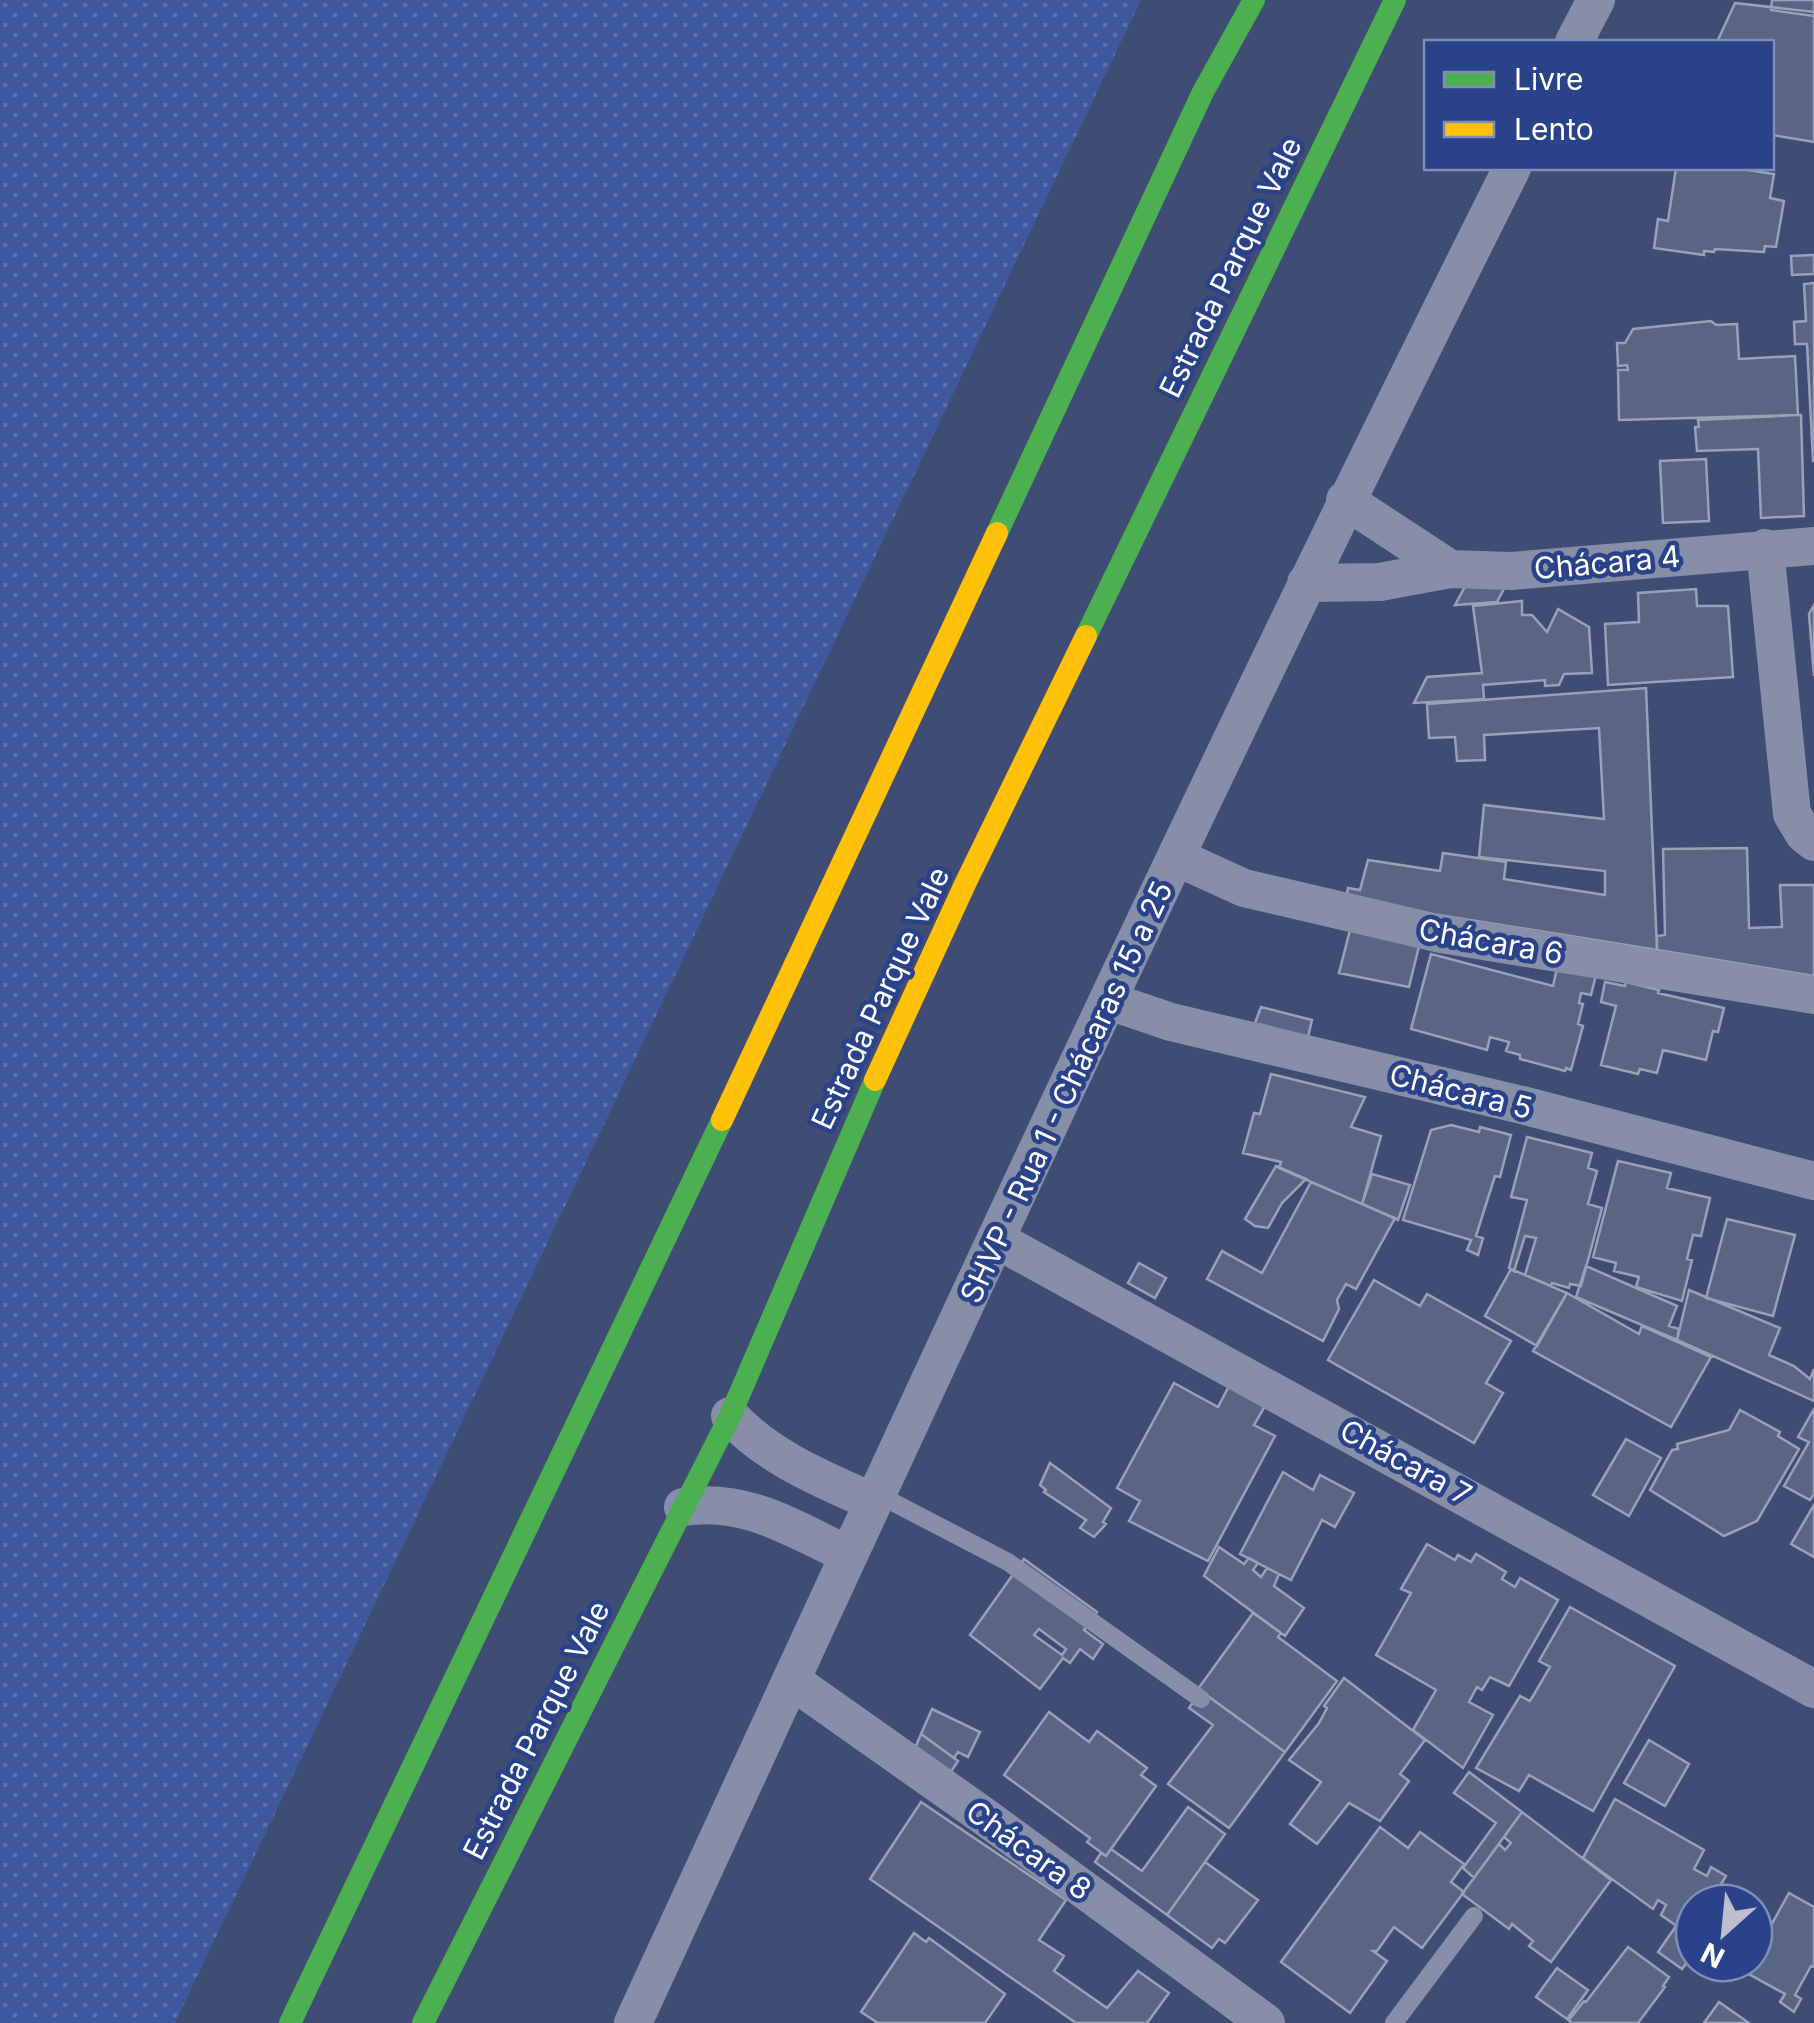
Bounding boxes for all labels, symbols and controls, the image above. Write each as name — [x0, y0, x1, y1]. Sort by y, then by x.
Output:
legend — [1424, 40, 1774, 170]
text: Livre — [1514, 61, 1583, 97]
text: Lento — [1514, 111, 1594, 147]
street label: Estrada Parque Vale — [1151, 131, 1309, 403]
street label: Chácara 4 — [1532, 538, 1682, 586]
street label: Estrada Parque Vale — [803, 861, 957, 1135]
street label: SHVP - Rua 1 - Chácaras 15 a 25 — [952, 875, 1180, 1309]
street label: Chácara 6 — [1416, 911, 1566, 971]
street label: Chácara 5 — [1386, 1056, 1536, 1126]
street label: Chácara 7 — [1334, 1411, 1478, 1513]
street label: Estrada Parque Vale — [455, 1595, 617, 1865]
street label: Chácara 8 — [959, 1793, 1099, 1907]
north arrow — [1674, 1883, 1774, 1983]
text: N — [1695, 1935, 1730, 1975]

